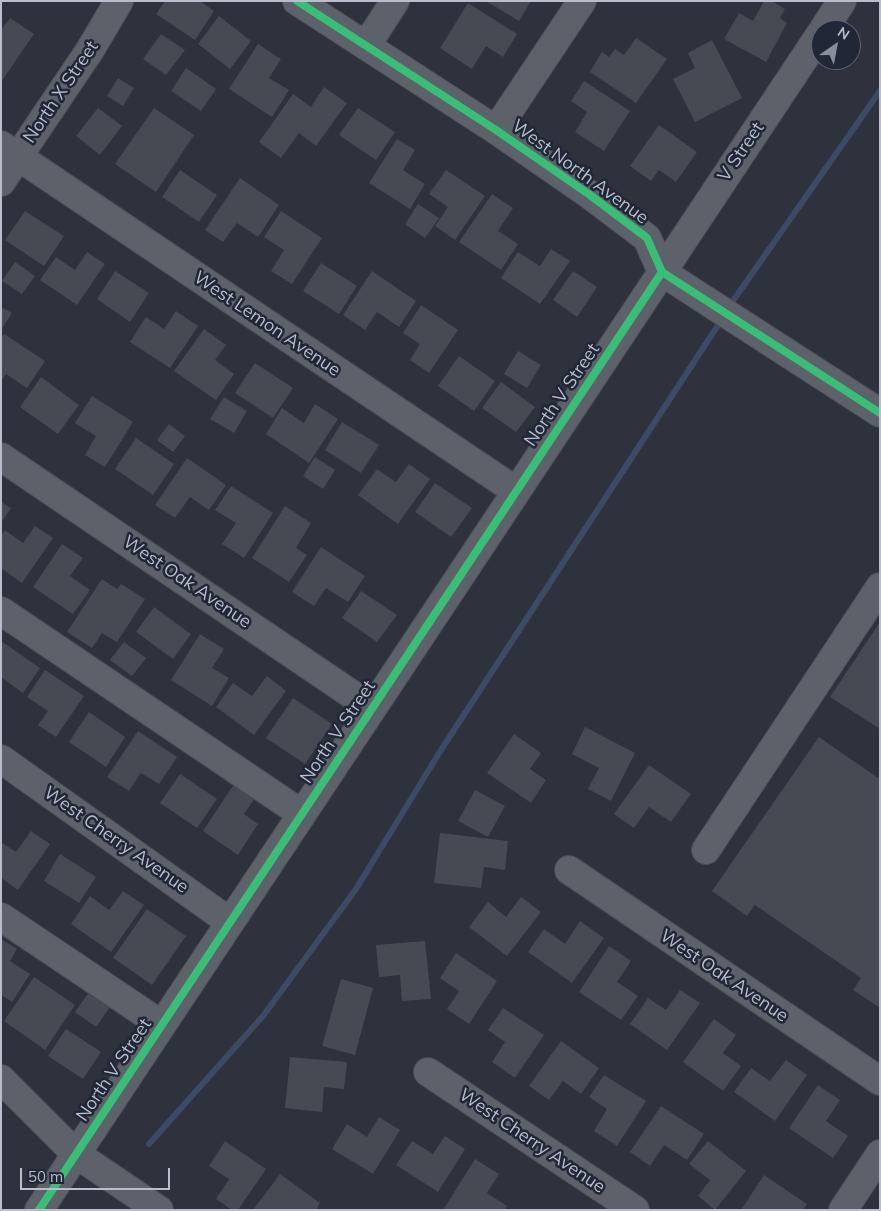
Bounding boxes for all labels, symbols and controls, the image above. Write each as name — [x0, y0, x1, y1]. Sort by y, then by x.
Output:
north arrow — [811, 20, 861, 70]
text: N — [834, 23, 853, 44]
street label: North X Street — [19, 37, 103, 147]
street label: West North Avenue — [507, 115, 653, 229]
street label: V Street — [713, 118, 769, 186]
street label: West Lemon Avenue — [190, 267, 344, 381]
street label: North V Street — [520, 340, 604, 450]
street label: West Oak Avenue — [119, 531, 255, 633]
street label: North V Street — [296, 677, 380, 787]
street label: West Cherry Avenue — [39, 782, 193, 898]
street label: West Oak Avenue — [656, 925, 792, 1027]
street label: North V Street — [72, 1015, 156, 1125]
street label: West Cherry Avenue — [455, 1084, 609, 1198]
scale bar — [22, 1158, 172, 1190]
text: 50 m — [28, 1167, 63, 1186]

